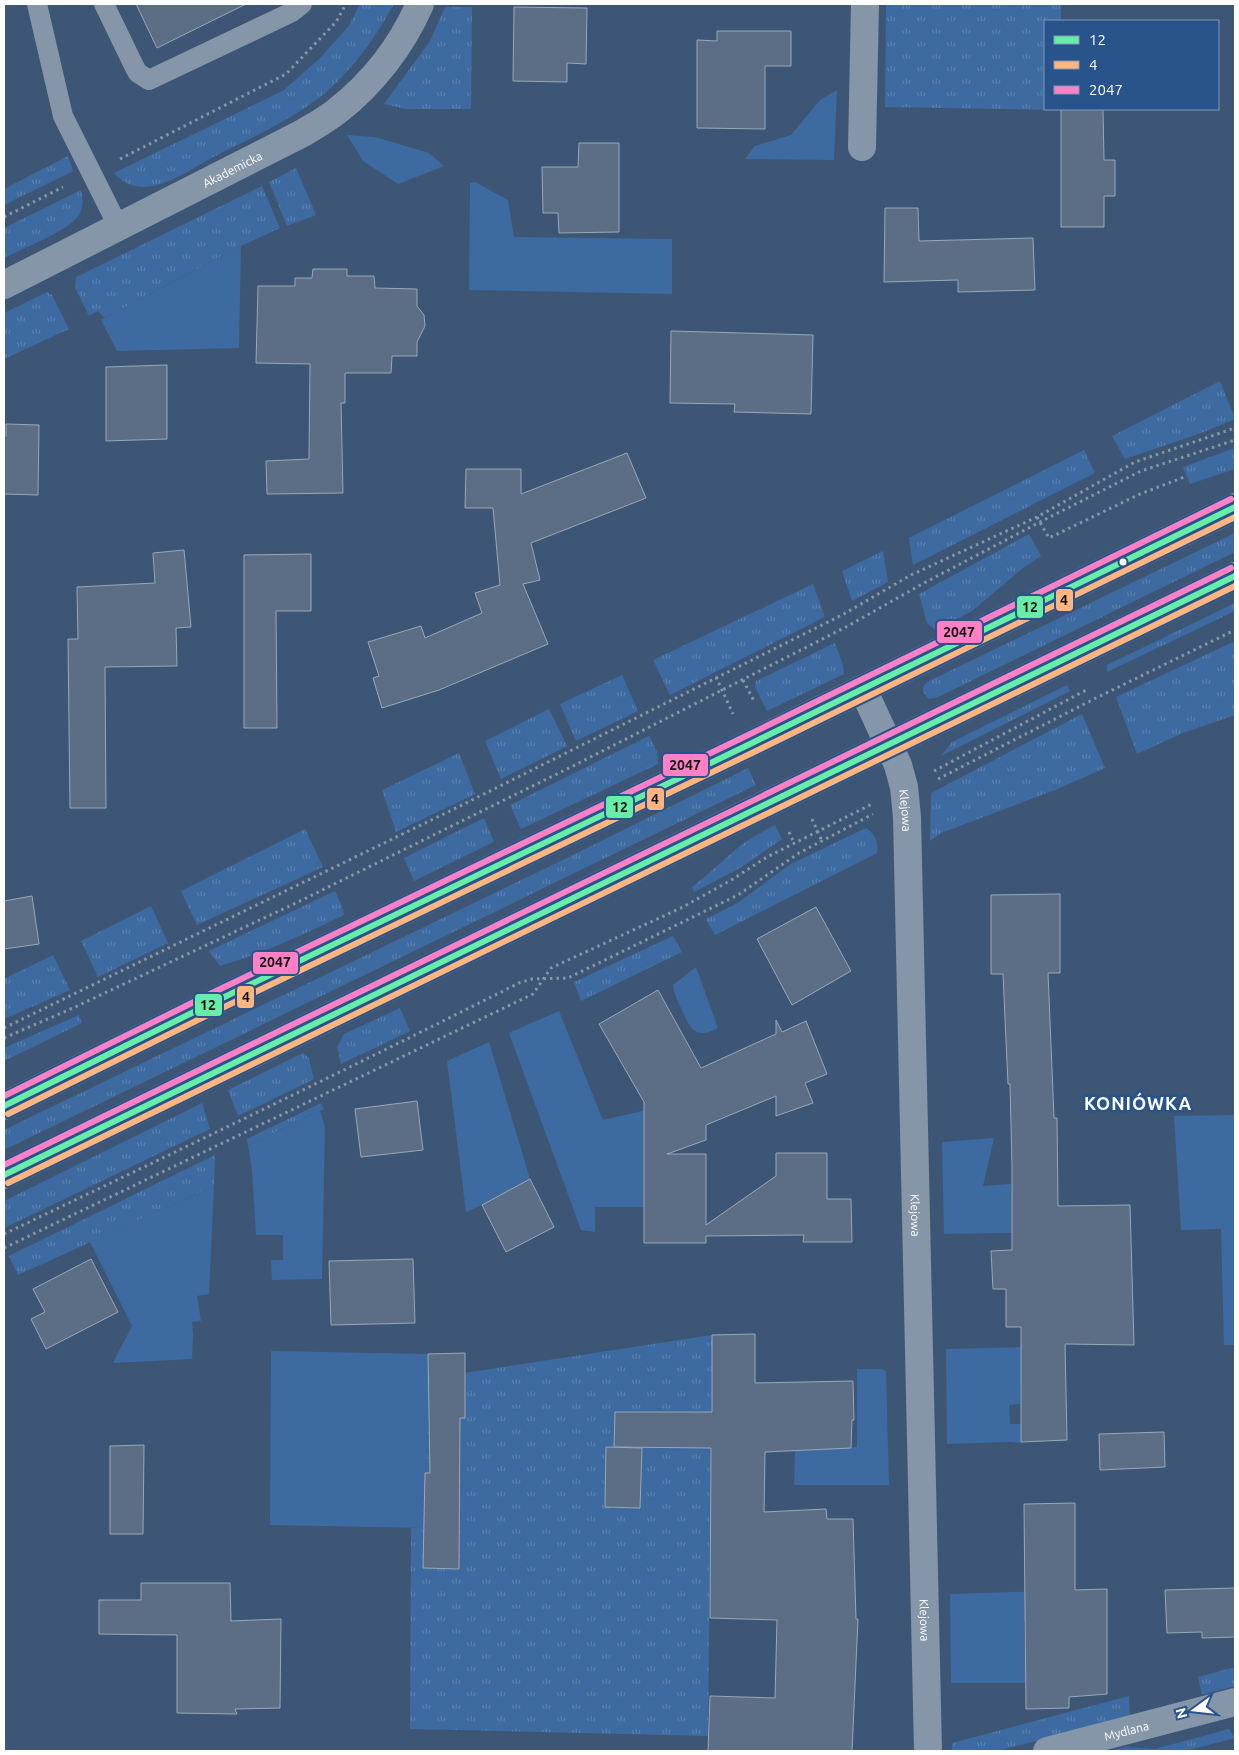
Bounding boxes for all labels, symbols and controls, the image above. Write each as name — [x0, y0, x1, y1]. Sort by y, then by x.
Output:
legend — [1044, 20, 1219, 110]
text: 12 — [1089, 31, 1106, 48]
text: 4 — [1089, 56, 1097, 73]
text: 2047 — [1089, 81, 1123, 98]
street label: Akademicka — [200, 148, 264, 189]
unlabelled marker — [1118, 557, 1128, 567]
line badge: 4 — [1055, 588, 1074, 612]
text: 4 — [1060, 592, 1068, 608]
line badge: 12 — [1016, 595, 1044, 619]
text: 12 — [1022, 599, 1038, 615]
line badge: 2047 — [936, 620, 983, 644]
text: 2047 — [943, 624, 975, 640]
line badge: 2047 — [662, 753, 709, 777]
text: 2047 — [669, 757, 701, 773]
line badge: 4 — [646, 787, 665, 811]
street label: Klejowa — [898, 789, 914, 832]
text: 4 — [651, 791, 659, 807]
line badge: 12 — [605, 795, 634, 819]
text: 12 — [612, 799, 628, 815]
line badge: 2047 — [252, 951, 299, 975]
text: 2047 — [259, 954, 291, 970]
line badge: 4 — [236, 985, 255, 1009]
text: 4 — [242, 989, 250, 1005]
line badge: 12 — [194, 993, 223, 1017]
text: 12 — [200, 997, 216, 1013]
district label: KONIÓWKA — [1084, 1092, 1192, 1113]
street label: Klejowa — [909, 1194, 923, 1237]
street label: Klejowa — [918, 1599, 932, 1642]
north arrow — [1169, 1685, 1219, 1735]
text: N — [1172, 1706, 1191, 1720]
street label: Mydlana — [1103, 1718, 1150, 1742]

